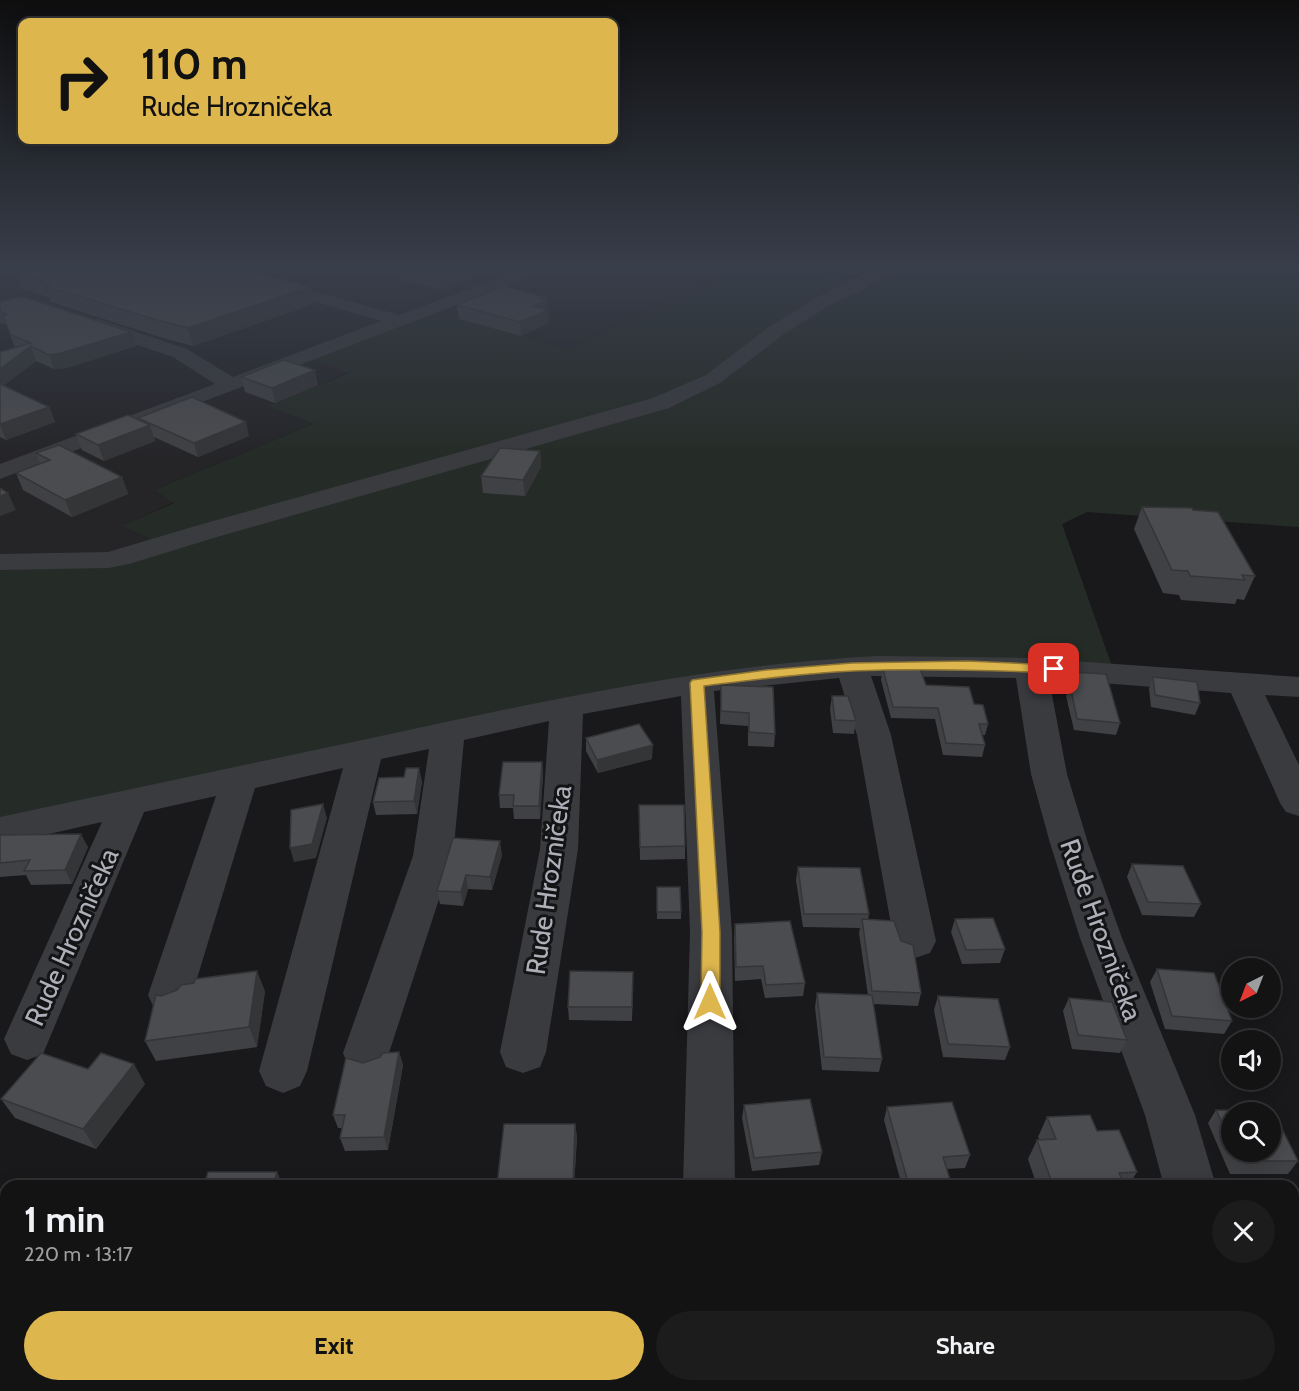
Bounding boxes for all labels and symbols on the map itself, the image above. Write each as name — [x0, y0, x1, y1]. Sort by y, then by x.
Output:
pin — [1028, 643, 1079, 694]
street label: Rude Hrozničeka — [519, 783, 578, 977]
street label: Rude Hrozničeka — [1053, 834, 1150, 1025]
street label: Rude Hrozničeka — [18, 843, 125, 1031]
north arrow — [1221, 958, 1281, 1018]
position arrow — [678, 970, 742, 1034]

